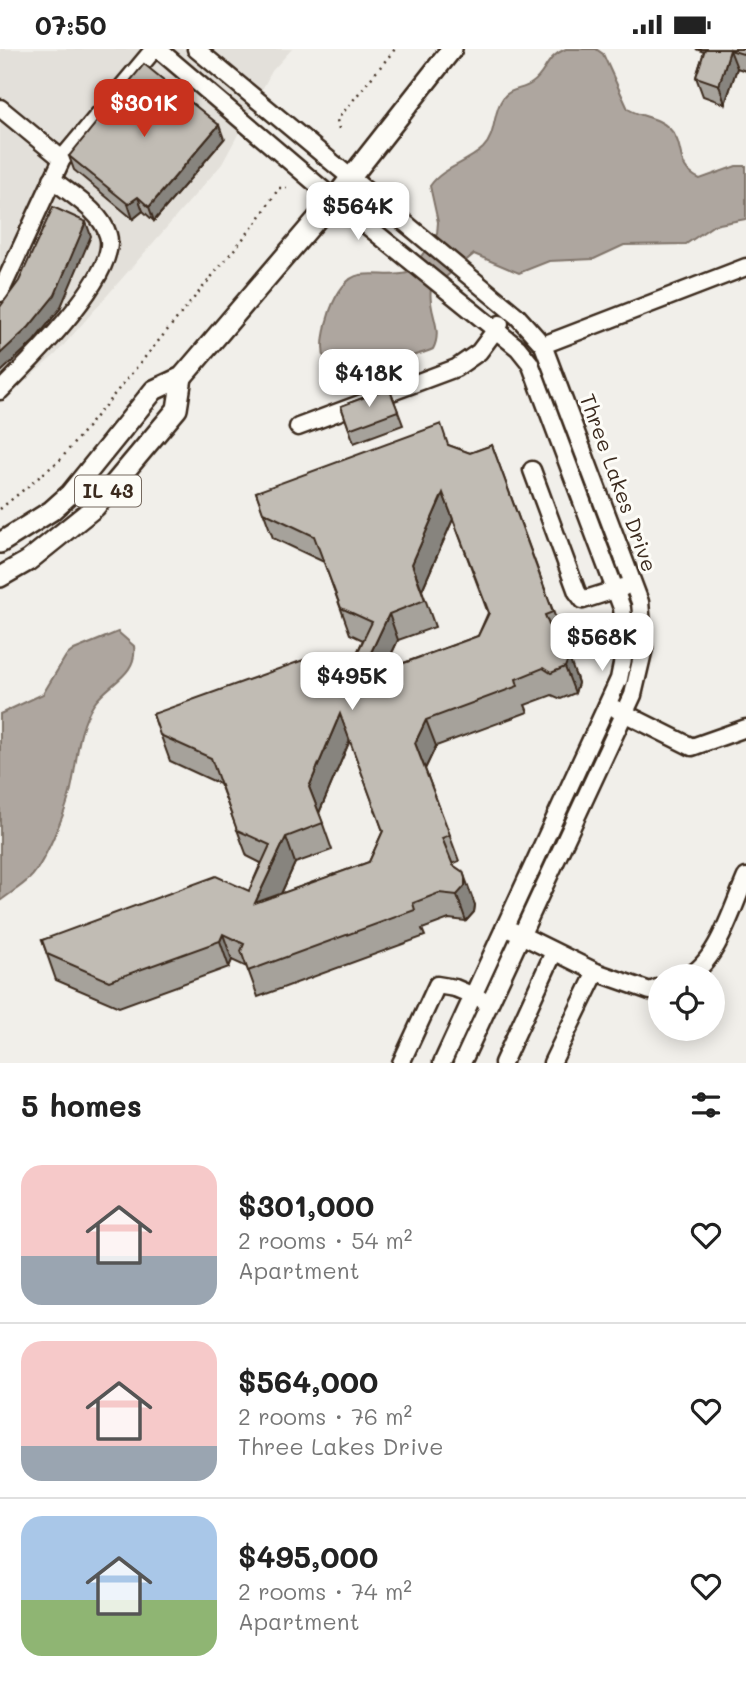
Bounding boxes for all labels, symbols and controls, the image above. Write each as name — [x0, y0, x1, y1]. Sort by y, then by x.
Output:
text: 07:50 — [35, 8, 106, 42]
pin: $301K — [95, 80, 193, 139]
text: $301K — [110, 87, 178, 117]
pin: $564K — [309, 183, 407, 242]
text: $564K — [322, 190, 394, 220]
pin: $418K — [320, 349, 418, 409]
text: $418K — [335, 357, 403, 387]
street label: Three Lakes Drive — [575, 390, 664, 575]
road number: IL 43 — [75, 475, 141, 507]
pin: $568K — [553, 613, 651, 673]
text: $568K — [567, 621, 637, 651]
pin: $495K — [303, 653, 401, 712]
text: $495K — [316, 660, 388, 690]
map controls — [648, 964, 725, 1041]
button: locate — [648, 964, 725, 1041]
text: 5 homes — [21, 1085, 142, 1125]
icon: filters — [687, 1086, 725, 1124]
text: $301,000 — [238, 1185, 374, 1225]
icon: home — [77, 1193, 161, 1277]
icon: heart — [687, 1216, 725, 1254]
text: 2 rooms · 54 m² — [238, 1225, 413, 1255]
text: Apartment — [238, 1255, 360, 1285]
text: $564,000 — [238, 1361, 378, 1401]
icon: home — [77, 1369, 161, 1453]
icon: heart — [687, 1392, 725, 1430]
text: 2 rooms · 76 m² — [238, 1401, 412, 1431]
text: Three Lakes Drive — [238, 1431, 443, 1461]
text: $495,000 — [238, 1536, 378, 1576]
icon: home — [77, 1544, 161, 1628]
icon: heart — [687, 1567, 725, 1605]
text: 2 rooms · 74 m² — [238, 1576, 412, 1606]
text: Apartment — [238, 1606, 360, 1636]

